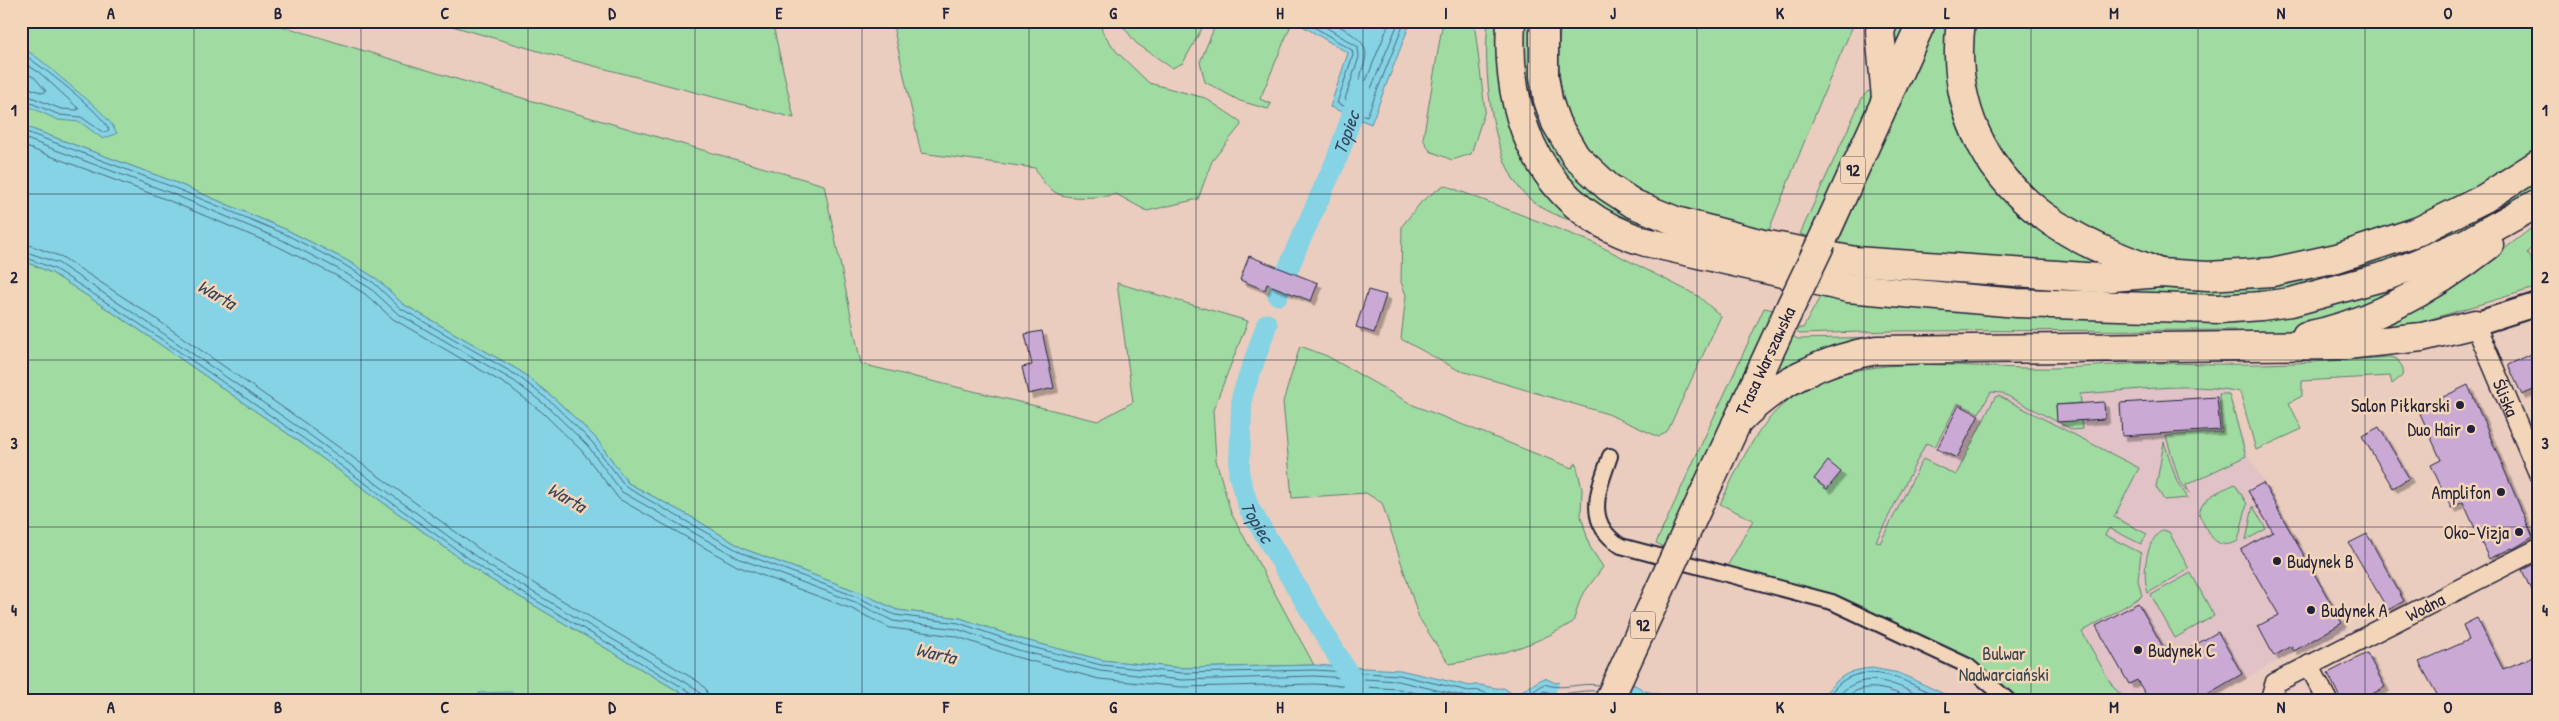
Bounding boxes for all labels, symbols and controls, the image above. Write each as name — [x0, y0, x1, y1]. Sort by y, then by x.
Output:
text: A — [107, 2, 115, 24]
text: B — [274, 2, 282, 24]
text: C — [441, 2, 450, 24]
text: D — [608, 2, 616, 24]
text: E — [775, 2, 783, 24]
text: F — [942, 2, 950, 24]
text: G — [1109, 2, 1117, 24]
text: H — [1276, 2, 1284, 24]
text: I — [1444, 2, 1448, 24]
text: J — [1610, 2, 1616, 24]
text: K — [1776, 2, 1785, 24]
text: L — [1944, 2, 1950, 24]
text: M — [2109, 2, 2119, 24]
text: N — [2277, 2, 2286, 24]
text: O — [2444, 2, 2453, 24]
text: 1 — [11, 99, 17, 121]
text: 1 — [2542, 99, 2548, 121]
water label: Topiec — [1326, 105, 1366, 158]
road number: 92 — [1840, 156, 1866, 184]
text: 2 — [10, 266, 18, 288]
text: 2 — [2541, 266, 2549, 288]
water label: Warta — [193, 273, 243, 317]
street label: Trasa Warszawska — [1729, 303, 1801, 419]
street label: Śliska — [2487, 375, 2525, 420]
place label: Salon Piłkarski — [2351, 393, 2450, 418]
marker: Salon Piłkarski — [2454, 399, 2466, 411]
place label: Duo Hair — [2407, 417, 2461, 442]
marker: Duo Hair — [2465, 423, 2477, 435]
text: 3 — [10, 432, 18, 454]
text: 3 — [2541, 432, 2549, 454]
water label: Warta — [543, 476, 593, 520]
place label: Amplifon — [2432, 480, 2491, 505]
marker: Amplifon — [2495, 486, 2507, 498]
water label: Topiec — [1235, 499, 1281, 550]
place label: Oko-Vizja — [2444, 520, 2509, 545]
marker: Oko-Vizja — [2513, 526, 2525, 538]
place label: Budynek B — [2287, 549, 2354, 574]
marker: Budynek B — [2271, 555, 2283, 567]
street label: Wodna — [2401, 586, 2449, 627]
place label: Budynek A — [2321, 598, 2388, 623]
text: 4 — [11, 599, 17, 621]
text: 4 — [2542, 599, 2548, 621]
marker: Budynek A — [2305, 604, 2317, 616]
road number: 92 — [1630, 612, 1656, 638]
water label: Warta — [913, 636, 961, 671]
place label: Budynek C — [2148, 638, 2216, 663]
park label: Bulwar Nadwarciański — [1959, 641, 2049, 687]
marker: Budynek C — [2132, 644, 2144, 656]
text: A — [107, 696, 115, 718]
text: B — [274, 696, 282, 718]
text: C — [441, 696, 450, 718]
text: D — [608, 696, 616, 718]
text: E — [775, 696, 783, 718]
text: F — [942, 696, 950, 718]
text: G — [1109, 696, 1117, 718]
text: H — [1276, 696, 1284, 718]
text: I — [1444, 696, 1448, 718]
text: J — [1610, 696, 1616, 718]
text: K — [1776, 696, 1785, 718]
text: L — [1944, 696, 1950, 718]
text: M — [2109, 696, 2119, 718]
text: N — [2277, 696, 2286, 718]
text: O — [2444, 696, 2453, 718]

